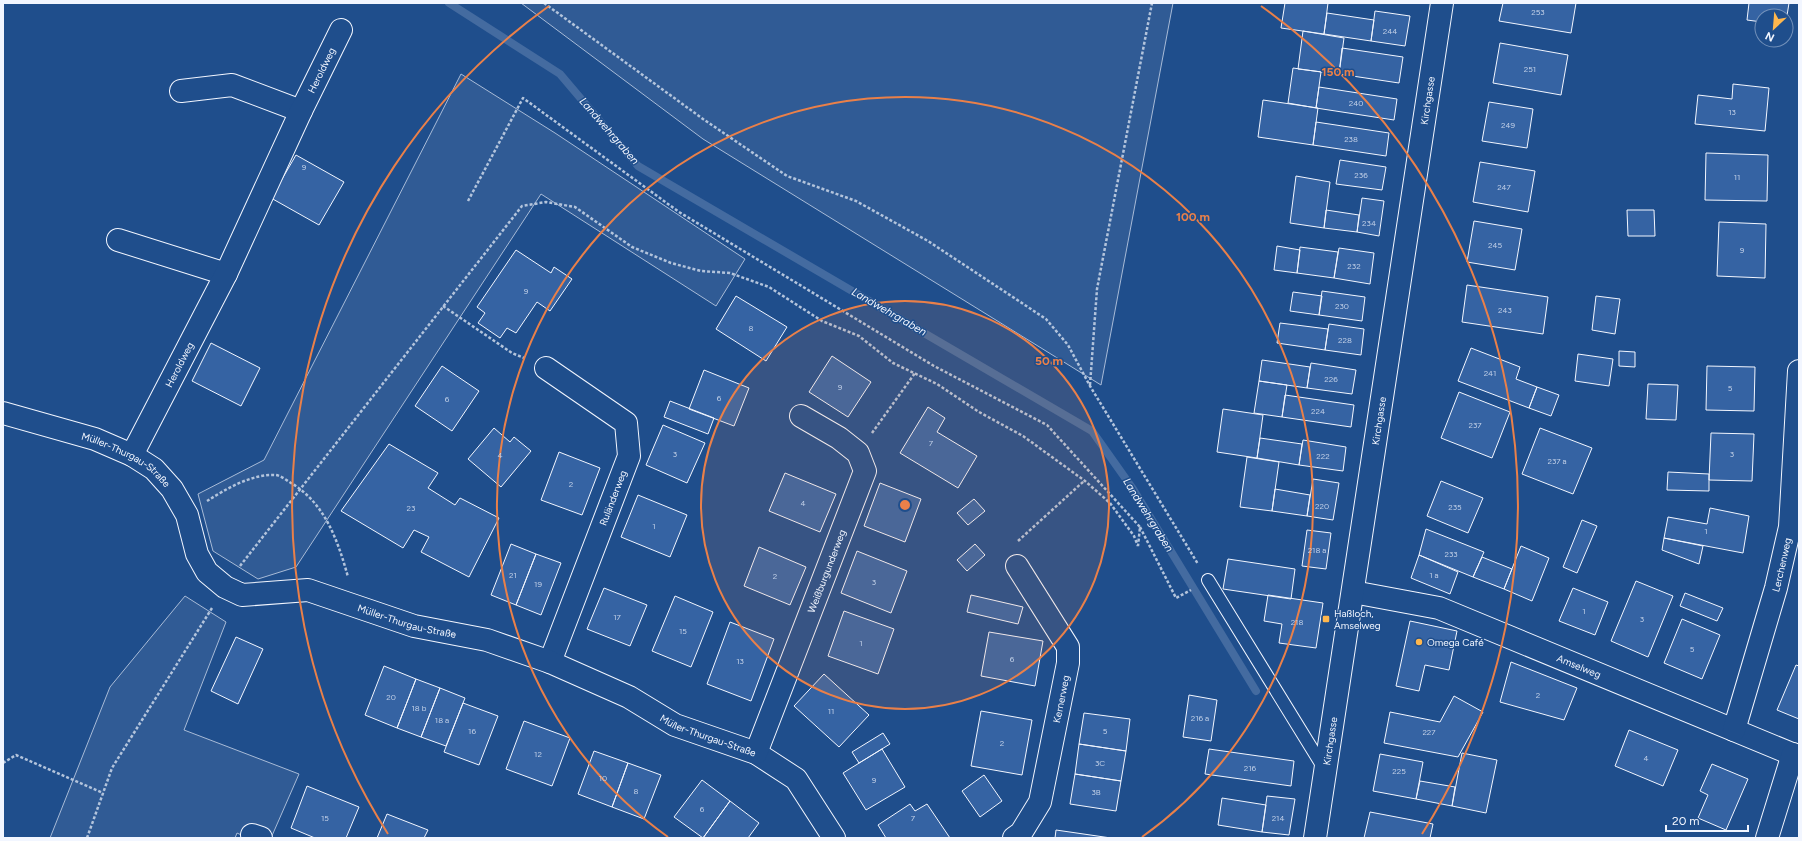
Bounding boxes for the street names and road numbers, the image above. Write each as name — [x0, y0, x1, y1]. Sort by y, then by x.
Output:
street label: Heroldweg — [304, 45, 338, 95]
street label: Kirchgasse — [1417, 75, 1437, 126]
street label: Heroldweg — [162, 339, 196, 389]
street label: Kirchgasse — [1368, 395, 1389, 446]
street label: Müller-Thurgau-Straße — [80, 429, 174, 490]
street label: Ruländerweg — [596, 468, 630, 528]
street label: Weißburgunderweg — [804, 527, 848, 615]
street label: Lerchenweg — [1769, 536, 1794, 593]
street label: Müller-Thurgau-Straße — [356, 601, 458, 641]
street label: Amselweg — [1555, 651, 1603, 681]
street label: Kernerweg — [1050, 674, 1072, 724]
street label: Müller-Thurgau-Straße — [658, 711, 758, 759]
street label: Kirchgasse — [1320, 716, 1340, 766]

